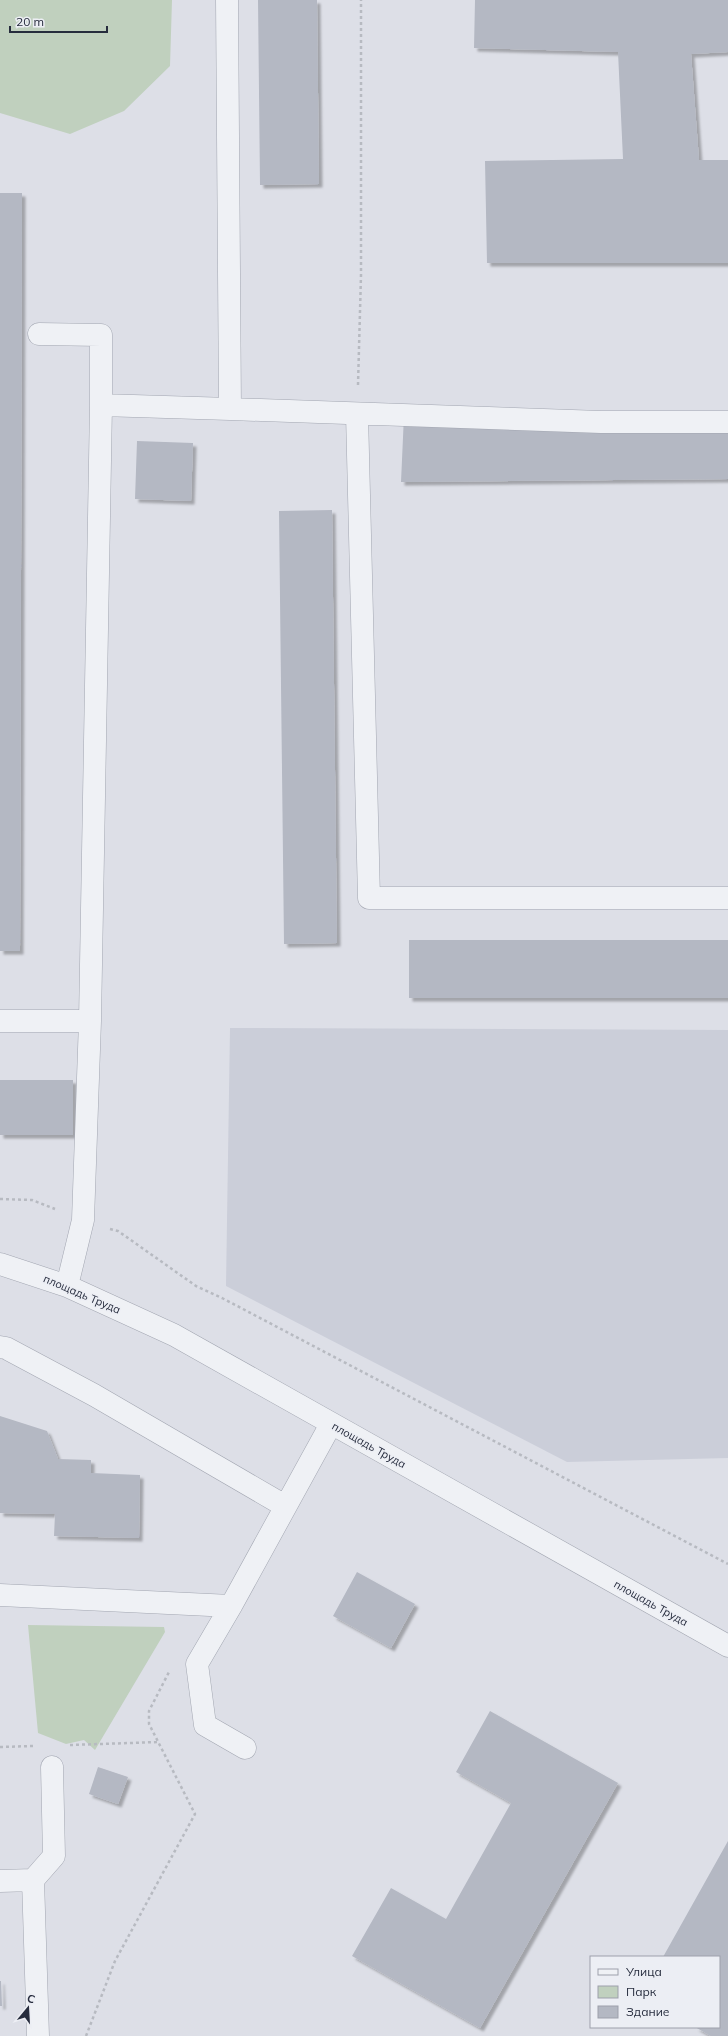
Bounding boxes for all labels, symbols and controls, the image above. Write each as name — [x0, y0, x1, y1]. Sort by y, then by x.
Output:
scale bar — [10, 8, 107, 34]
text: 20 m — [16, 14, 44, 29]
street label: площадь Труда — [41, 1271, 123, 1317]
street label: площадь Труда — [329, 1419, 409, 1471]
street label: площадь Труда — [611, 1577, 691, 1629]
legend — [590, 1956, 720, 2028]
text: Улица — [625, 1964, 662, 1979]
text: Парк — [626, 1984, 657, 1999]
north arrow — [8, 1988, 48, 2028]
text: С — [25, 1991, 37, 2006]
text: Здание — [626, 2004, 670, 2019]

